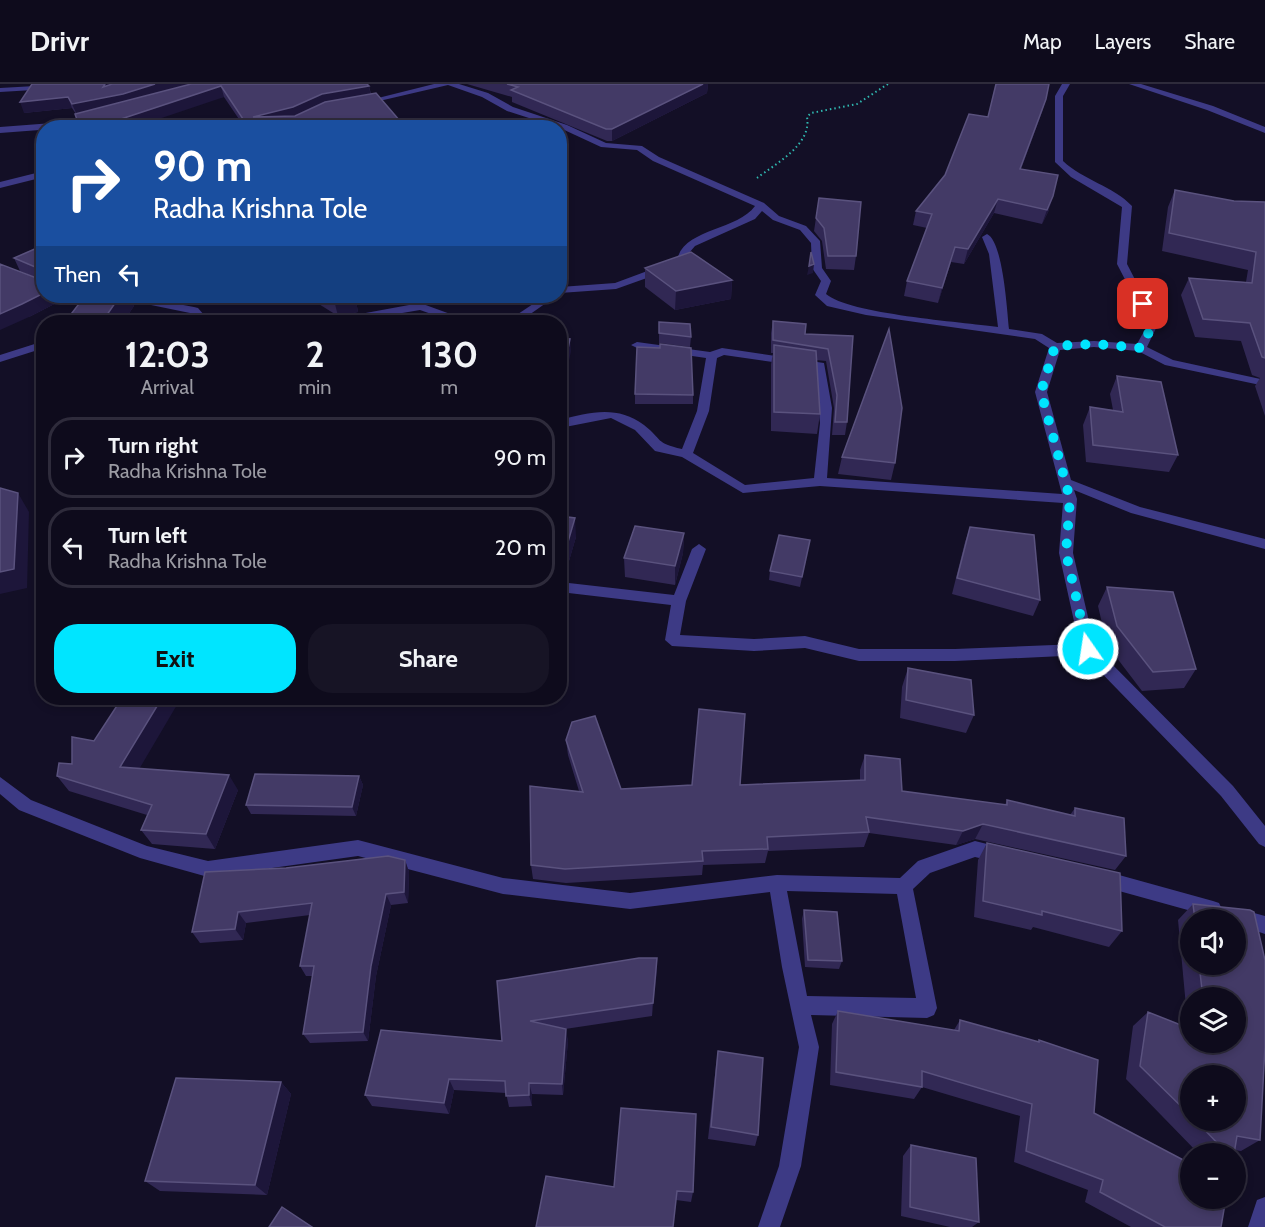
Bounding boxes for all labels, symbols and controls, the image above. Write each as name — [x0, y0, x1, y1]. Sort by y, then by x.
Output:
text: Drivr — [30, 24, 89, 58]
text: Map — [1023, 29, 1062, 54]
text: Layers — [1095, 29, 1151, 54]
text: Share — [1184, 29, 1235, 54]
text: 90 m — [153, 140, 252, 192]
icon: right — [54, 144, 132, 222]
text: Radha Krishna Tole — [153, 192, 367, 225]
icon: left — [113, 258, 146, 291]
text: Then — [54, 261, 101, 288]
pin — [1117, 278, 1168, 329]
icon: arrive — [1126, 287, 1159, 320]
text: 12:03 — [125, 332, 210, 376]
text: 2 — [305, 332, 325, 376]
text: 130 — [420, 332, 478, 376]
text: Arrival — [141, 375, 194, 399]
text: min — [299, 375, 331, 399]
text: m — [440, 375, 458, 399]
text: Turn right — [108, 432, 198, 459]
icon: right — [57, 441, 90, 474]
text: 90 m — [494, 444, 546, 471]
text: Radha Krishna Tole — [108, 459, 267, 483]
text: Turn left — [108, 522, 187, 549]
icon: left — [57, 531, 90, 564]
text: 20 m — [495, 534, 546, 561]
text: Radha Krishna Tole — [108, 549, 267, 573]
position arrow — [1056, 617, 1120, 681]
button: Exit — [54, 624, 296, 693]
button: Share — [308, 624, 549, 693]
map controls — [1180, 909, 1246, 1209]
button: sound — [1180, 909, 1246, 975]
button: layers — [1180, 987, 1246, 1053]
button: + — [1180, 1065, 1246, 1131]
button: − — [1180, 1143, 1246, 1209]

